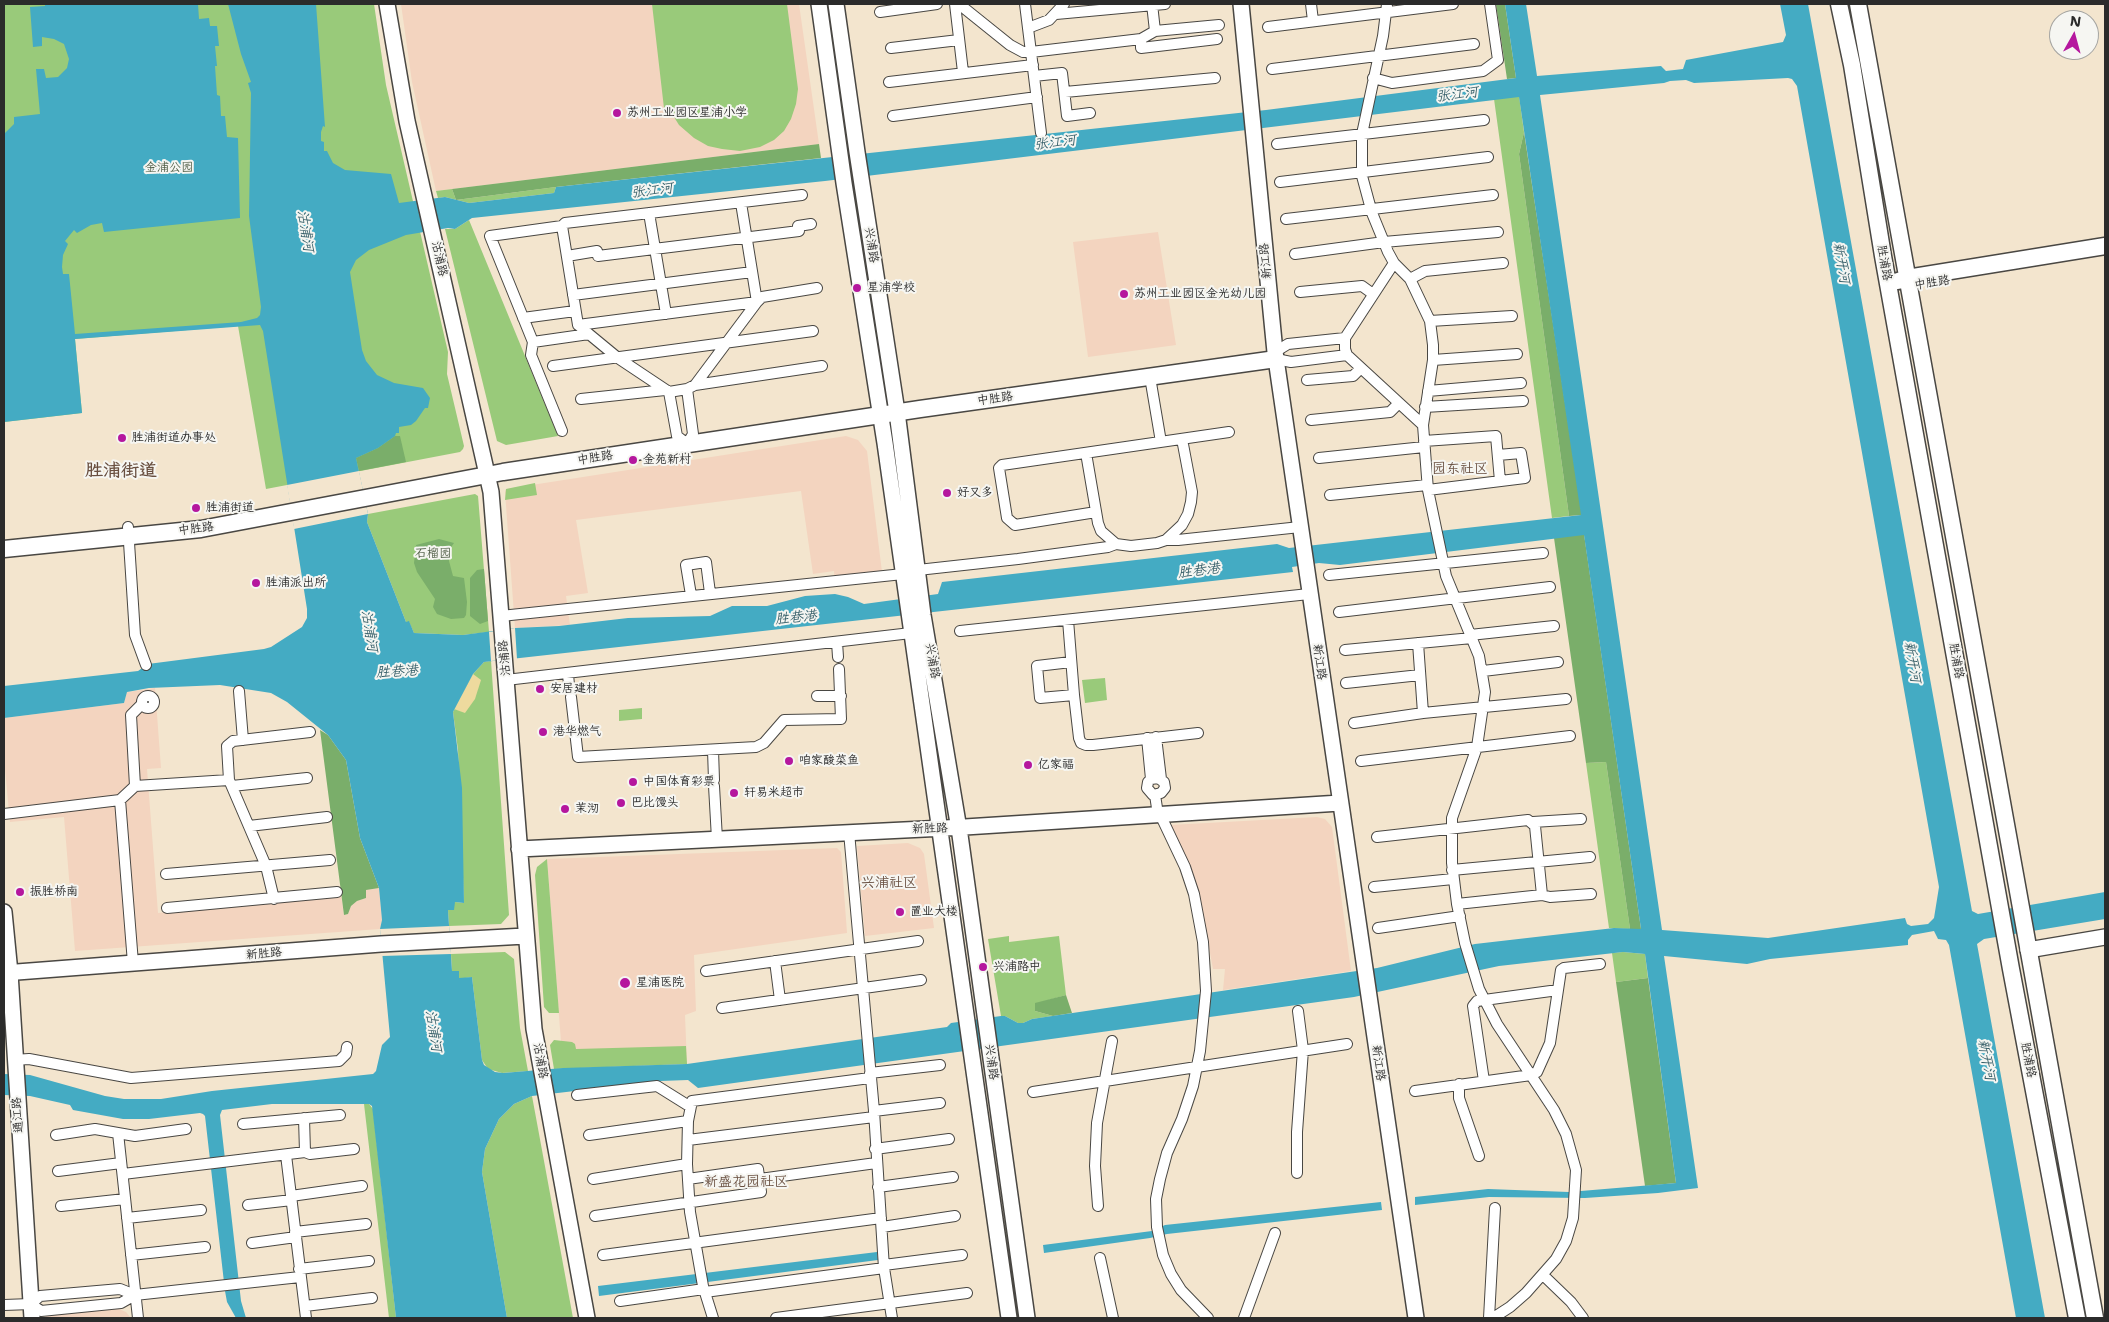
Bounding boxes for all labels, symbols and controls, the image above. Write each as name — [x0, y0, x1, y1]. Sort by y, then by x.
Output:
north arrow — [2049, 10, 2099, 60]
text: N — [2069, 11, 2082, 31]
water label: 张江河 — [1435, 84, 1479, 106]
place label: 苏州工业园区星浦小学 — [627, 106, 747, 120]
marker: 苏州工业园区星浦小学 — [611, 107, 623, 119]
water label: 张江河 — [1033, 132, 1077, 154]
park label: 金浦公园 — [145, 161, 193, 175]
water label: 张江河 — [630, 180, 674, 202]
water label: 沽浦河 — [293, 209, 317, 253]
street label: 兴浦路 — [861, 226, 881, 264]
street label: 沽浦路 — [428, 240, 450, 278]
water label: 新开河 — [1829, 241, 1853, 285]
street label: 新江路 — [1257, 242, 1275, 280]
street label: 胜浦路 — [1874, 244, 1894, 282]
street label: 中胜路 — [1913, 273, 1951, 293]
place label: 星浦学校 — [867, 281, 915, 295]
marker: 星浦学校 — [851, 282, 863, 294]
place label: 苏州工业园区金光幼儿园 — [1134, 287, 1266, 301]
marker: 苏州工业园区金光幼儿园 — [1118, 288, 1130, 300]
street label: 中胜路 — [976, 389, 1014, 409]
place label: 胜浦街道办事处 — [132, 431, 216, 445]
marker: 胜浦街道办事处 — [116, 432, 128, 444]
street label: 中胜路 — [576, 448, 614, 468]
place label: 金苑新村 — [643, 453, 691, 467]
marker: 金苑新村 — [627, 454, 639, 466]
district label: 胜浦街道 — [85, 460, 157, 482]
district label: 园东社区 — [1432, 461, 1488, 477]
place label: 好又多 — [957, 486, 993, 500]
marker: 好又多 — [941, 487, 953, 499]
place label: 胜浦街道 — [206, 501, 254, 515]
marker: 胜浦街道 — [190, 502, 202, 514]
street label: 中胜路 — [177, 520, 215, 538]
park label: 石榴园 — [415, 547, 451, 561]
water label: 胜巷港 — [1177, 560, 1221, 582]
place label: 胜浦派出所 — [266, 576, 326, 590]
marker: 胜浦派出所 — [250, 577, 262, 589]
water label: 胜巷港 — [774, 607, 818, 629]
water label: 沽浦河 — [357, 609, 381, 653]
street label: 沽浦路 — [496, 639, 514, 677]
water label: 新开河 — [1900, 640, 1924, 684]
street label: 兴浦路 — [922, 642, 942, 680]
street label: 胜浦路 — [1946, 642, 1966, 680]
street label: 新江路 — [1309, 643, 1329, 681]
water label: 胜巷港 — [375, 662, 419, 682]
place label: 安居建材 — [550, 682, 598, 696]
marker: 安居建材 — [534, 683, 546, 695]
place label: 港华燃气 — [553, 725, 601, 739]
marker: 港华燃气 — [537, 726, 549, 738]
place label: 咱家酸菜鱼 — [799, 754, 859, 768]
marker: 咱家酸菜鱼 — [783, 755, 795, 767]
place label: 亿家福 — [1038, 758, 1074, 772]
marker: 亿家福 — [1022, 759, 1034, 771]
place label: 中国体育彩票 — [643, 775, 715, 789]
marker: 中国体育彩票 — [627, 776, 639, 788]
place label: 轩易米超市 — [744, 786, 804, 800]
marker: 轩易米超市 — [728, 787, 740, 799]
place label: 巴比馒头 — [631, 796, 679, 810]
marker: 巴比馒头 — [615, 797, 627, 809]
place label: 茉沏 — [575, 802, 599, 816]
marker: 茉沏 — [559, 803, 571, 815]
street label: 新胜路 — [912, 821, 948, 837]
district label: 兴浦社区 — [861, 875, 917, 891]
place label: 振胜桥南 — [30, 885, 78, 899]
marker: 振胜桥南 — [14, 886, 26, 898]
place label: 置业大楼 — [910, 905, 958, 919]
marker: 置业大楼 — [894, 906, 906, 918]
street label: 新胜路 — [245, 945, 283, 963]
place label: 兴浦路中 — [993, 960, 1041, 974]
marker: 兴浦路中 — [977, 961, 989, 973]
marker: 星浦医院 — [618, 976, 632, 990]
place label: 星浦医院 — [636, 976, 684, 990]
water label: 沽浦河 — [421, 1009, 445, 1053]
water label: 新开河 — [1974, 1038, 1998, 1082]
street label: 胜浦路 — [2017, 1041, 2039, 1079]
street label: 沽浦路 — [530, 1042, 550, 1080]
street label: 兴浦路 — [981, 1043, 1001, 1081]
street label: 新江路 — [1368, 1044, 1388, 1082]
street label: 通江路 — [10, 1097, 26, 1133]
district label: 新盛花园社区 — [704, 1174, 788, 1190]

